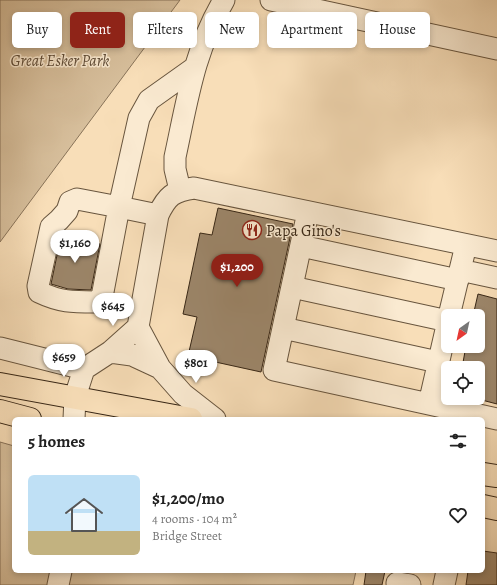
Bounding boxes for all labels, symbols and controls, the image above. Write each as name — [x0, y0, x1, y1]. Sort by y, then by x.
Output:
chip: Buy — [12, 12, 62, 48]
chip: Rent — [70, 12, 125, 48]
chip: Filters — [133, 12, 197, 48]
chip: New — [205, 12, 259, 48]
chip: Apartment — [267, 12, 357, 48]
chip: House — [365, 12, 430, 48]
park label: Great Esker Park — [11, 50, 109, 72]
restaurant icon: Papa Gino's — [241, 219, 263, 241]
place label: Papa Gino's — [266, 220, 341, 242]
pin: $1,160 — [42, 230, 108, 264]
text: $1,160 — [59, 234, 91, 251]
pin: $1,200 — [204, 254, 270, 288]
text: $1,200 — [220, 258, 254, 275]
pin: $645 — [89, 293, 137, 327]
text: $645 — [101, 297, 125, 314]
north arrow — [441, 309, 485, 353]
map controls — [441, 309, 485, 405]
pin: $659 — [40, 344, 88, 378]
text: $659 — [52, 348, 76, 365]
pin: $801 — [172, 350, 220, 384]
text: $801 — [184, 354, 208, 371]
button: locate — [441, 361, 485, 405]
text: 5 homes — [28, 430, 85, 453]
icon: filters — [447, 430, 469, 452]
text: $1,200/mo — [152, 487, 225, 510]
icon: home — [60, 491, 108, 539]
icon: heart — [447, 504, 469, 526]
text: 4 rooms · 104 m² — [152, 510, 237, 527]
text: Bridge Street — [152, 527, 222, 544]

